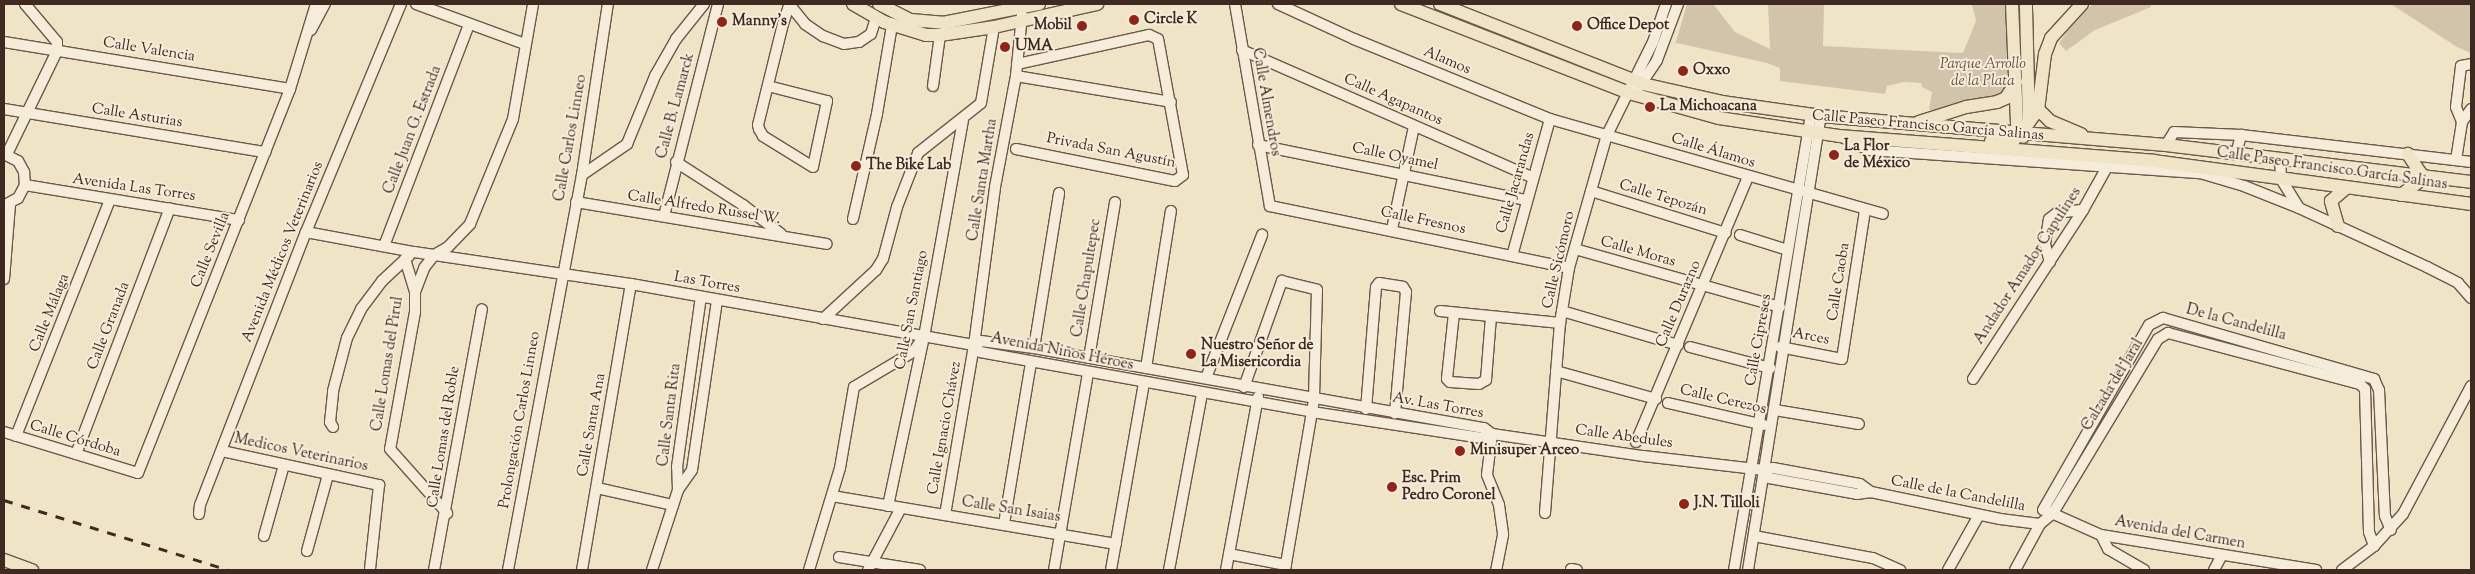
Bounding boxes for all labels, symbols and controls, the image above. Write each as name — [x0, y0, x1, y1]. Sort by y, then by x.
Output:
place label: Circle K — [1144, 11, 1197, 29]
place label: Manny's — [732, 13, 787, 31]
marker: Circle K — [1128, 14, 1140, 26]
marker: Manny's — [716, 16, 728, 28]
place label: Mobil — [1034, 17, 1072, 35]
place label: Office Depot — [1587, 17, 1669, 35]
marker: Mobil — [1076, 20, 1088, 32]
marker: Office Depot — [1571, 20, 1583, 32]
street label: Calle Valencia — [102, 34, 196, 66]
place label: UMA — [1015, 38, 1053, 56]
marker: UMA — [999, 41, 1011, 53]
street label: Alamos — [1421, 43, 1473, 79]
street label: Calle Almendros — [1248, 46, 1284, 158]
street label: Calle B. Lamarck — [653, 51, 699, 161]
park label: Parque Arrollo de la Plata — [1940, 55, 2026, 90]
place label: Oxxo — [1693, 62, 1730, 80]
street label: Calle Juan G. Estrada — [380, 63, 446, 197]
marker: Oxxo — [1677, 65, 1689, 77]
street label: Calle Agapantos — [1341, 70, 1445, 130]
street label: Calle Carlos Linneo — [551, 73, 591, 203]
place label: La Michoacana — [1660, 98, 1757, 116]
street label: Calle Asturias — [90, 100, 184, 132]
marker: La Michoacana — [1644, 101, 1656, 113]
street label: Calle Paseo Francisco García Salinas — [1811, 107, 2045, 145]
street label: Calle Santa Martha — [964, 117, 1002, 243]
street label: Privada San Agustín — [1045, 130, 1177, 172]
street label: Calle Jacarandas — [1493, 130, 1539, 236]
street label: Calle Álamos — [1669, 130, 1757, 172]
place label: La Flor de México — [1844, 137, 1910, 172]
street label: Calle Oyamel — [1350, 139, 1440, 175]
street label: Calle Paseo Francisco García Salinas — [2215, 144, 2449, 194]
marker: La Flor de México — [1828, 149, 1840, 161]
place label: The Bike Lab — [866, 157, 951, 175]
street label: Avenida Médicos Veterinarios — [238, 159, 328, 345]
marker: The Bike Lab — [850, 160, 862, 172]
street label: Avenida Las Torres — [71, 170, 197, 206]
street label: Calle Tepozán — [1617, 176, 1709, 220]
street label: Andador Amador Capulines — [1970, 184, 2086, 348]
street label: Calle Alfredo Russel W. — [626, 187, 782, 229]
street label: Calle Fresnos — [1379, 203, 1467, 239]
street label: Calle Sevilla — [188, 209, 234, 291]
street label: Calle Sicómoro — [1539, 209, 1579, 311]
street label: Calle Chapultepec — [1069, 217, 1105, 339]
street label: Calle Moras — [1598, 233, 1678, 271]
street label: Calle Caoba — [1824, 242, 1854, 322]
street label: Calle San Santiago — [892, 249, 932, 371]
street label: Calle Durazno — [1653, 258, 1705, 350]
street label: Las Torres — [673, 268, 741, 298]
street label: Calle Málaga — [26, 271, 74, 355]
street label: Calle Granada — [84, 279, 134, 373]
street label: Calle Cipreses — [1742, 293, 1776, 387]
street label: Calle Lomas del Pirul — [368, 295, 408, 433]
street label: De la Candelilla — [2184, 301, 2288, 345]
street label: Arces — [1791, 325, 1831, 349]
street label: Avenida Niños Héroes — [989, 329, 1135, 375]
street label: Prolongación Carlos Linneo — [496, 330, 544, 510]
place label: Nuestro Señor de La Misericordia — [1201, 336, 1314, 371]
street label: Calzada del Jaral — [2078, 336, 2148, 434]
marker: Nuestro Señor de La Misericordia — [1185, 348, 1197, 360]
street label: Calle Ignacio Chávez — [924, 360, 966, 496]
street label: Calle Santa Rita — [655, 362, 685, 468]
street label: Calle Lomas del Roble — [424, 365, 464, 509]
street label: Calle Santa Ana — [574, 372, 610, 478]
street label: Calle Cerezos — [1678, 381, 1768, 419]
street label: Av. Las Torres — [1391, 389, 1485, 423]
street label: Calle Córdoba — [27, 417, 123, 461]
street label: Calle Abedules — [1574, 421, 1674, 453]
street label: Medicos Veterinarios — [232, 430, 370, 476]
place label: Minisuper Arceo — [1470, 442, 1579, 460]
marker: Minisuper Arceo — [1454, 445, 1466, 457]
place label: Esc. Prim Pedro Coronel — [1402, 469, 1496, 504]
street label: Calle de la Candelilla — [1889, 472, 2027, 516]
marker: Esc. Prim Pedro Coronel — [1386, 481, 1398, 493]
street label: Calle San Isaias — [960, 493, 1062, 527]
place label: J.N. Tilloli — [1694, 495, 1760, 513]
marker: J.N. Tilloli — [1678, 498, 1690, 510]
street label: Avenida del Carmen — [2113, 513, 2247, 553]

